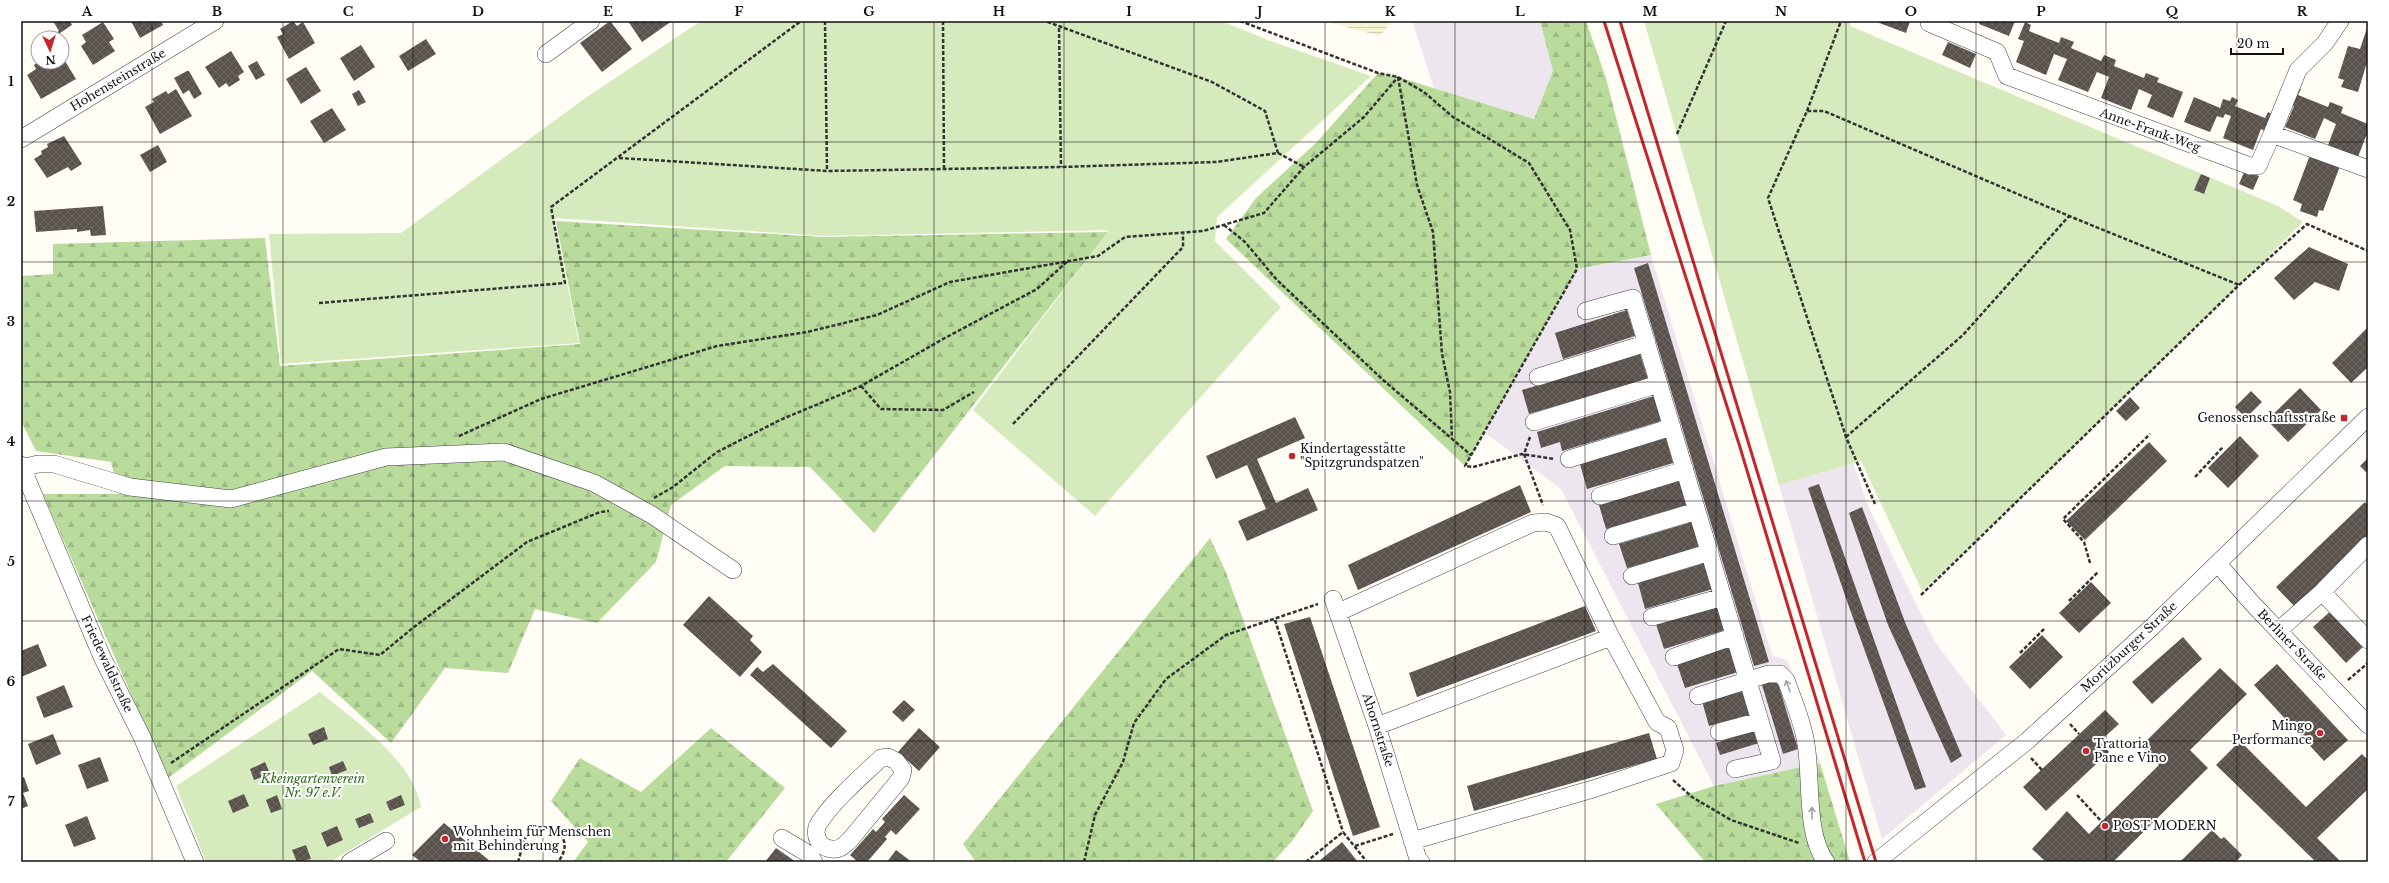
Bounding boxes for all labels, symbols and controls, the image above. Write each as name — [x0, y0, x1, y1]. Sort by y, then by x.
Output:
text: A — [81, 3, 93, 20]
text: B — [212, 3, 222, 20]
text: C — [343, 3, 354, 20]
text: D — [472, 3, 484, 20]
text: E — [603, 3, 613, 20]
text: F — [735, 3, 744, 20]
text: G — [863, 3, 875, 20]
text: H — [993, 3, 1005, 20]
text: I — [1126, 3, 1132, 20]
text: J — [1254, 3, 1263, 20]
text: K — [1385, 3, 1396, 20]
text: L — [1515, 3, 1525, 20]
text: M — [1643, 3, 1658, 20]
text: N — [1775, 3, 1787, 20]
text: O — [1905, 3, 1917, 20]
text: P — [2036, 3, 2046, 20]
text: Q — [2166, 3, 2179, 20]
text: R — [2297, 3, 2309, 20]
north arrow — [30, 30, 70, 70]
scale bar — [2231, 30, 2283, 56]
text: 20 m — [2237, 36, 2269, 51]
street label: Hohensteinstraße — [67, 45, 168, 114]
text: N — [44, 53, 56, 67]
text: 1 — [8, 73, 14, 90]
street label: Anne-Frank-Weg — [2097, 104, 2203, 155]
text: 2 — [7, 193, 15, 210]
text: 3 — [7, 313, 15, 330]
place label: Genossenschaftsstraße — [2197, 410, 2336, 425]
marker: Genossenschaftsstraße — [2339, 413, 2349, 423]
text: 4 — [7, 433, 16, 450]
place label: Kindertagesstätte "Spitzgrundspatzen" — [1300, 441, 1424, 470]
marker: Kindertagesstätte "Spitzgrundspatzen" — [1287, 451, 1297, 461]
text: 5 — [7, 553, 15, 570]
street label: Moritzburger Straße — [2078, 598, 2180, 695]
street label: Berliner Straße — [2255, 606, 2330, 684]
street label: Friedewaldstraße — [78, 613, 137, 715]
text: 6 — [7, 673, 16, 690]
one-way arrow — [1784, 679, 1791, 692]
street label: Ahornstraße — [1359, 690, 1398, 769]
place label: Mingo Performance — [2232, 718, 2312, 747]
marker: Mingo Performance — [2315, 728, 2325, 738]
place label: Trattoria Pane e Vino — [2094, 736, 2167, 765]
marker: Trattoria Pane e Vino — [2081, 746, 2091, 756]
park label: Kkeingartenverein Nr. 97 e.V. — [260, 771, 366, 800]
text: 7 — [8, 793, 15, 810]
one-way arrow — [1808, 807, 1816, 820]
place label: POST MODERN — [2113, 818, 2217, 833]
marker: POST MODERN — [2100, 821, 2110, 831]
place label: Wohnheim für Menschen mit Behinderung — [452, 824, 611, 853]
marker: Wohnheim für Menschen mit Behinderung — [440, 834, 450, 844]

